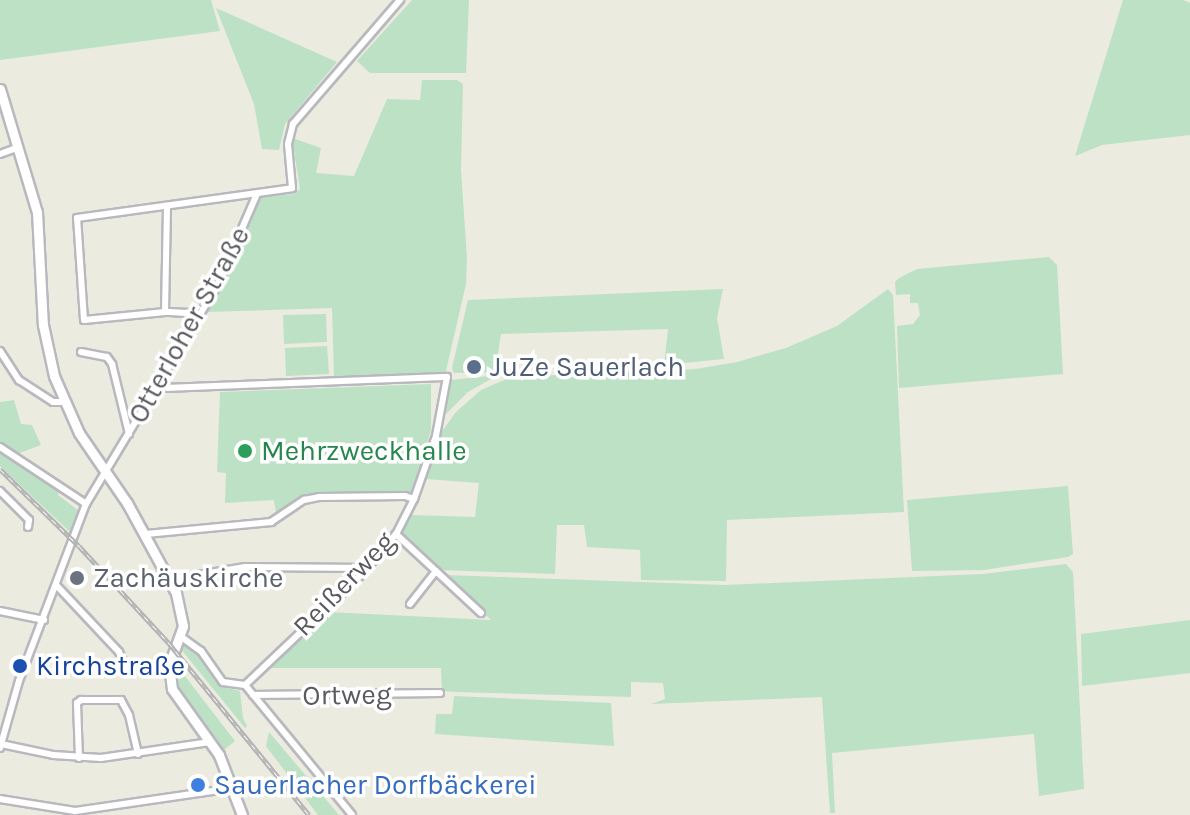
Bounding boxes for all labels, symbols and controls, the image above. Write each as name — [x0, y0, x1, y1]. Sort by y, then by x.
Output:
street label: Otterloher Straße — [121, 221, 257, 429]
place label: JuZe Sauerlach — [490, 350, 684, 384]
marker: JuZe Sauerlach — [465, 358, 483, 376]
place label: Mehrzweckhalle — [261, 434, 467, 468]
marker: Mehrzweckhalle — [236, 442, 254, 460]
street label: Reißerweg — [286, 525, 402, 643]
place label: Zachäuskirche — [93, 561, 283, 595]
marker: Zachäuskirche — [68, 569, 86, 587]
place label: Kirchstraße — [36, 649, 185, 683]
marker: Kirchstraße — [11, 657, 29, 675]
street label: Ortweg — [302, 677, 392, 713]
place label: Sauerlacher Dorfbäckerei — [214, 768, 536, 802]
marker: Sauerlacher Dorfbäckerei — [189, 776, 207, 794]

